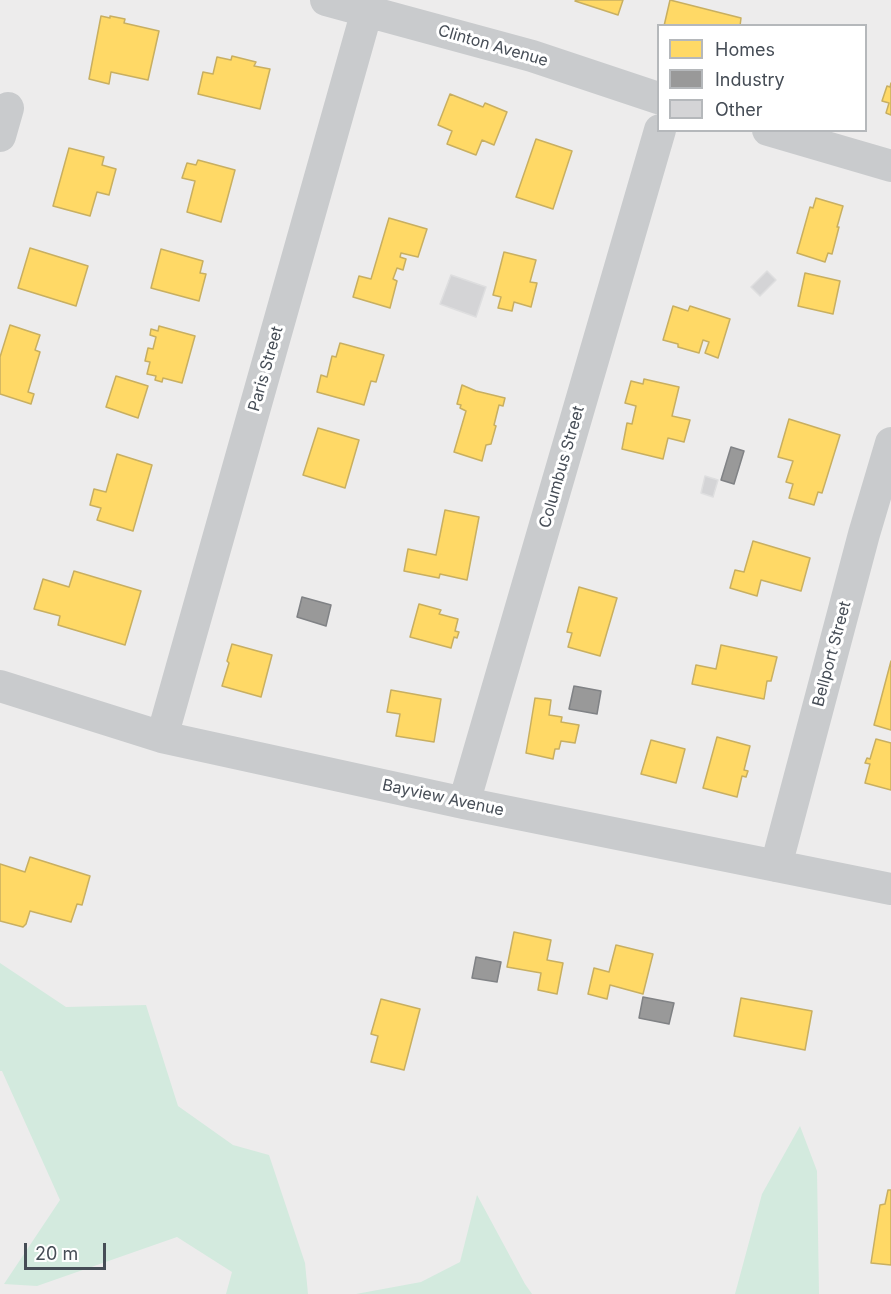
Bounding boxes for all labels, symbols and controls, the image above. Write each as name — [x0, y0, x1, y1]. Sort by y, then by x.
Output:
street label: Clinton Avenue — [436, 21, 550, 71]
legend — [657, 24, 867, 132]
text: Homes — [715, 39, 775, 60]
text: Industry — [715, 69, 785, 90]
text: Other — [715, 99, 763, 120]
street label: Paris Street — [245, 324, 287, 414]
street label: Columbus Street — [535, 404, 589, 530]
street label: Bellport Street — [809, 599, 855, 709]
street label: Bayview Avenue — [380, 776, 506, 820]
scale bar — [27, 1231, 110, 1269]
text: 20 m — [35, 1243, 78, 1264]

